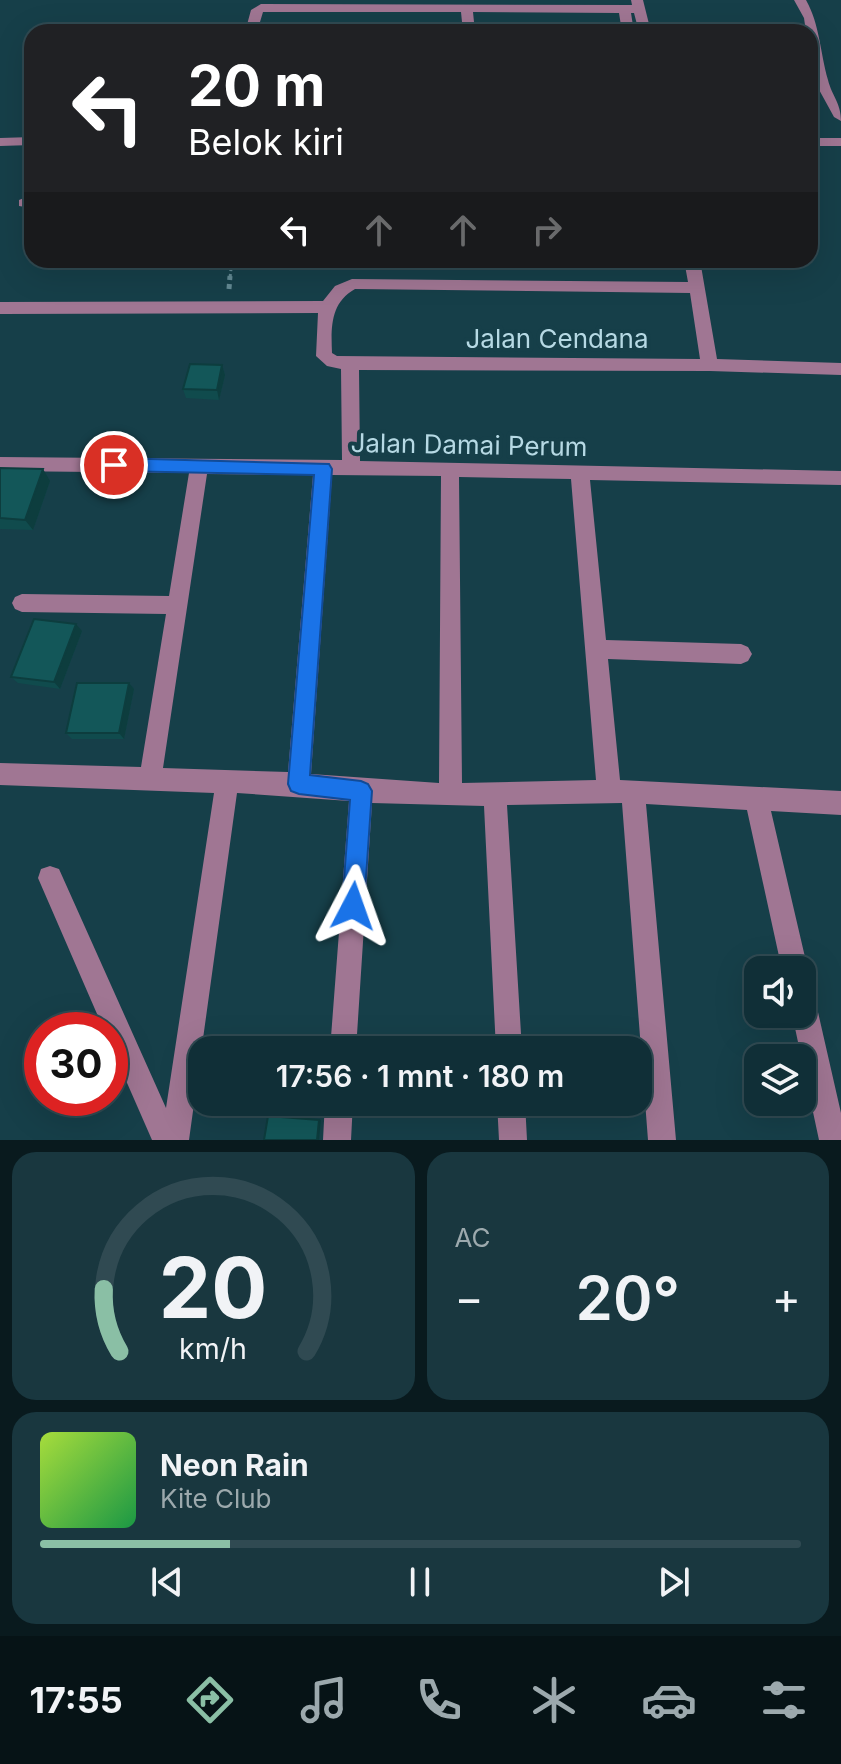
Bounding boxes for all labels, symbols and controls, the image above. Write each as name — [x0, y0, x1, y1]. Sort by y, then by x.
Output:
text: 20 m — [188, 52, 325, 120]
icon: left — [56, 56, 160, 160]
text: Belok kiri — [188, 120, 344, 164]
icon: left — [273, 208, 317, 252]
icon: ahead — [357, 208, 401, 252]
icon: ahead — [441, 208, 485, 252]
icon: right — [525, 208, 569, 252]
street label: Jalan Cendana — [465, 323, 649, 354]
street label: Jalan Damai Perum — [350, 427, 588, 462]
pin — [80, 431, 148, 499]
icon: arrive — [92, 443, 136, 487]
position arrow — [311, 864, 395, 948]
map controls — [744, 956, 816, 1116]
button: sound — [744, 956, 816, 1028]
speed limit sign: 30 — [24, 1012, 128, 1116]
button: layers — [744, 1044, 816, 1116]
text: 17:56 · 1 mnt · 180 m — [276, 1058, 564, 1094]
text: AC — [455, 1222, 491, 1253]
text: 20 — [159, 1237, 268, 1338]
text: 20° — [576, 1262, 680, 1334]
text: − — [455, 1271, 484, 1325]
text: + — [772, 1271, 801, 1325]
text: km/h — [179, 1331, 247, 1366]
text: Neon Rain — [160, 1447, 309, 1483]
text: Kite Club — [160, 1483, 271, 1514]
icon: previous — [145, 1560, 189, 1604]
icon: pause — [398, 1560, 442, 1604]
icon: next — [652, 1560, 696, 1604]
icon: directions — [182, 1672, 238, 1728]
icon: music — [296, 1672, 352, 1728]
icon: phone — [411, 1672, 467, 1728]
icon: climate — [526, 1672, 582, 1728]
icon: car — [641, 1672, 697, 1728]
icon: filters — [756, 1672, 812, 1728]
text: 17:55 — [29, 1678, 123, 1722]

